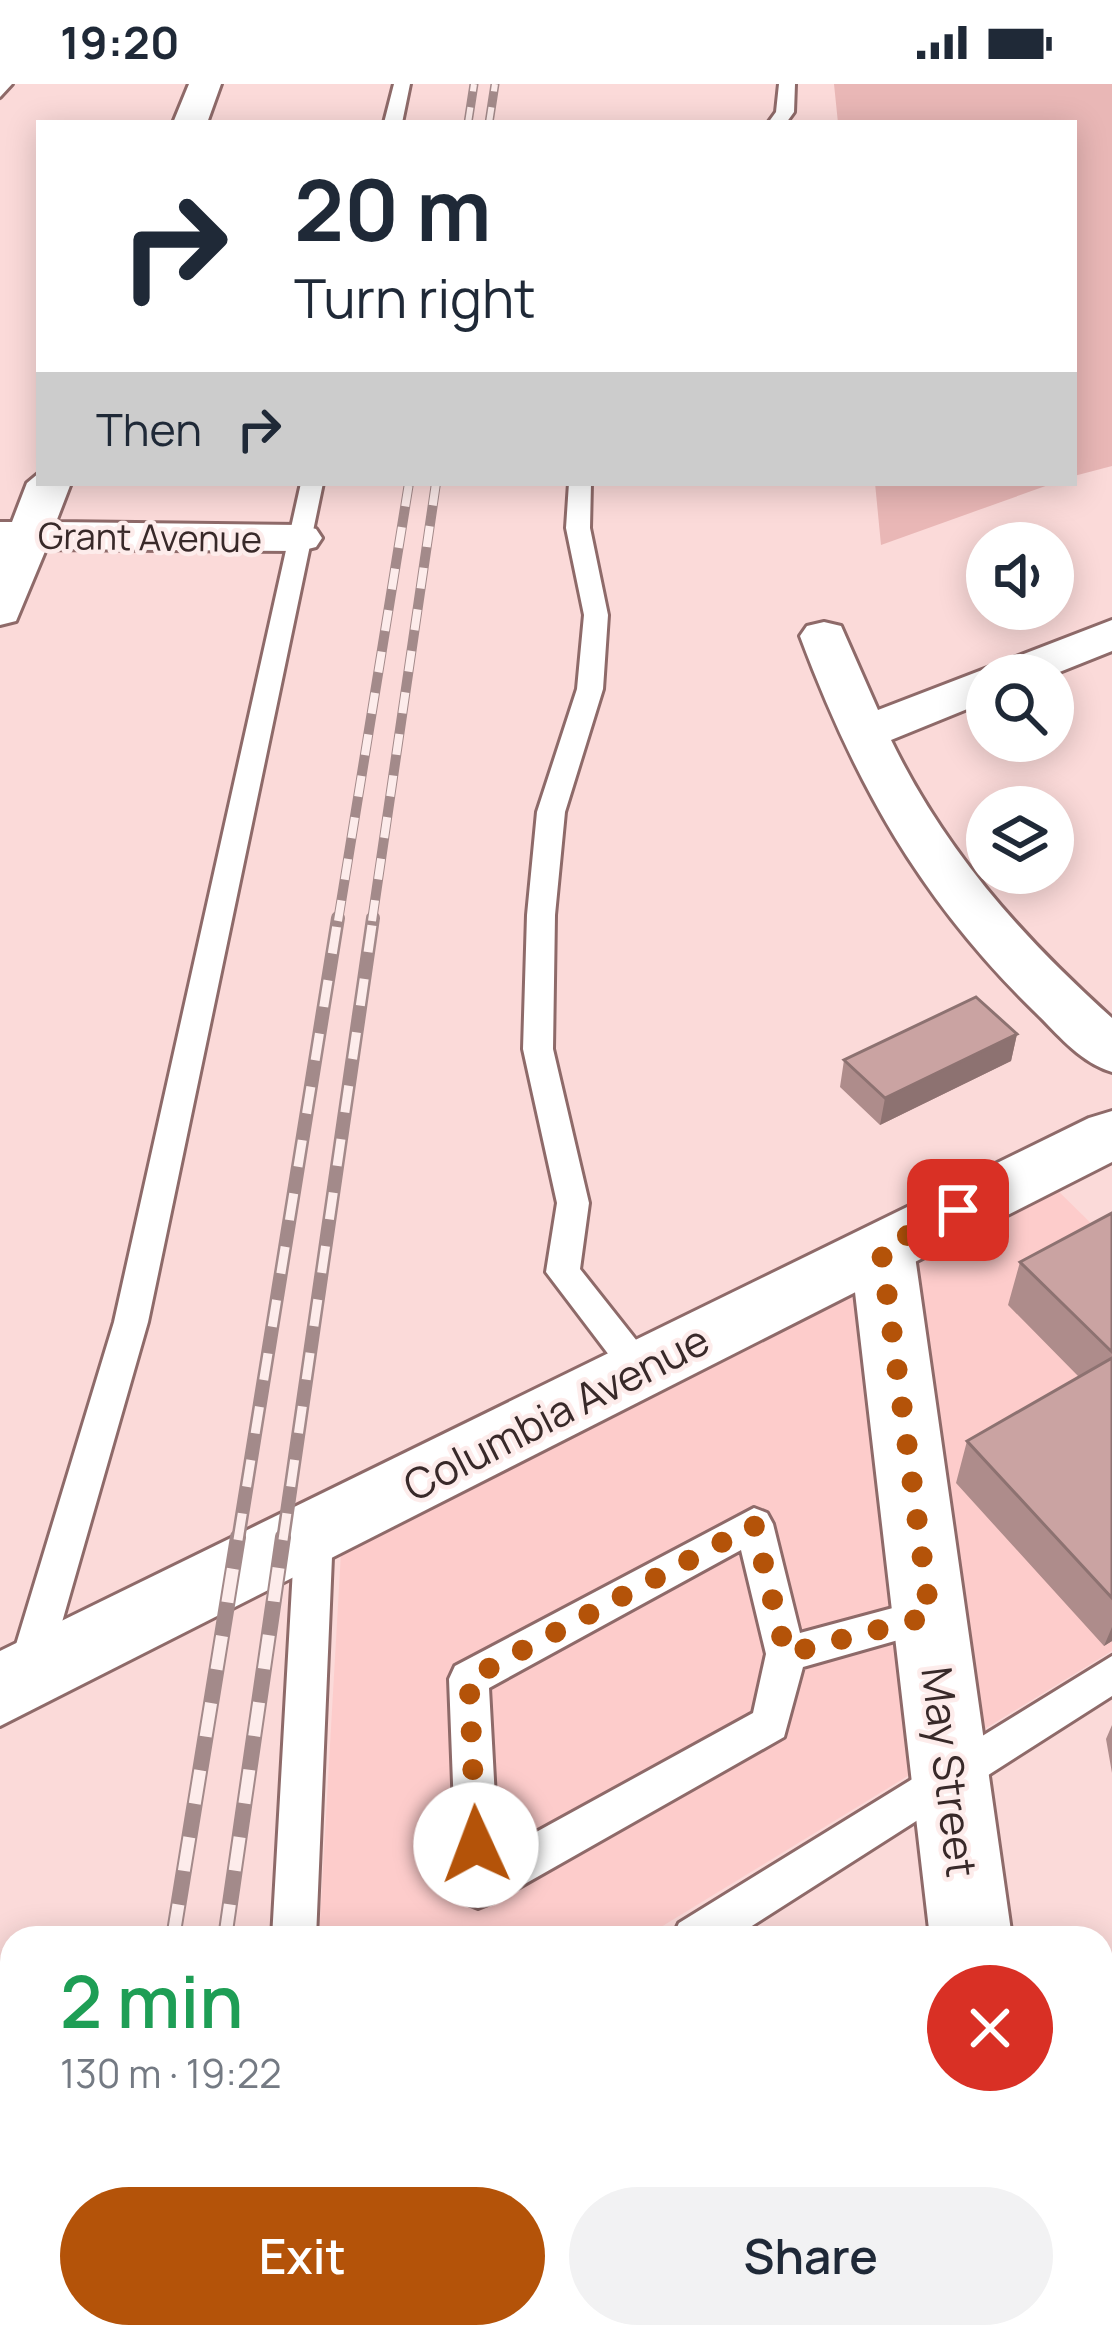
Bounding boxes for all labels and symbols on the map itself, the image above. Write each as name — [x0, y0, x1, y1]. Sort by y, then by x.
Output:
street label: Grant Avenue — [38, 511, 262, 563]
pin — [907, 1159, 1009, 1261]
street label: Columbia Avenue — [393, 1310, 719, 1514]
street label: May Street — [908, 1664, 992, 1880]
position arrow — [413, 1782, 539, 1908]

